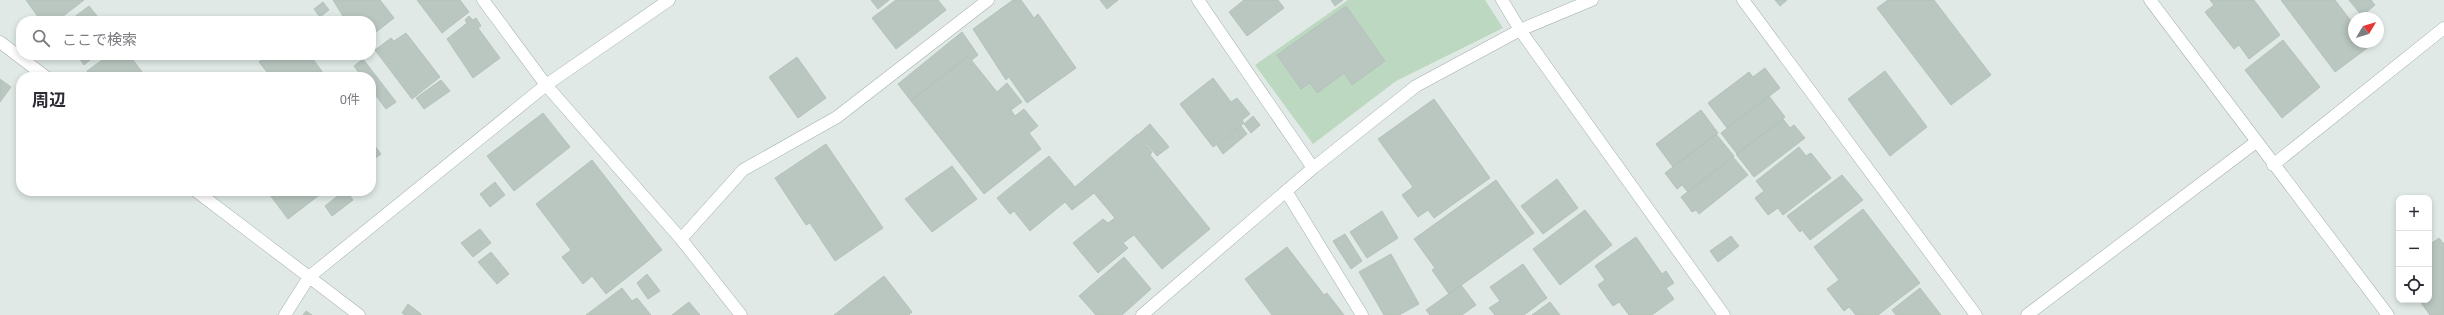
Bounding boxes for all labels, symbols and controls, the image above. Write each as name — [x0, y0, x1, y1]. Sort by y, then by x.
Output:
north arrow — [2348, 12, 2384, 48]
search box — [16, 16, 376, 60]
icon: search — [30, 27, 52, 49]
text: ここで検索 — [62, 31, 137, 49]
text: 周辺 — [32, 90, 66, 110]
text: 0件 — [340, 92, 360, 107]
map controls — [2396, 195, 2432, 303]
button: + — [2396, 195, 2432, 231]
button: − — [2396, 231, 2432, 267]
button: locate — [2396, 267, 2432, 303]

